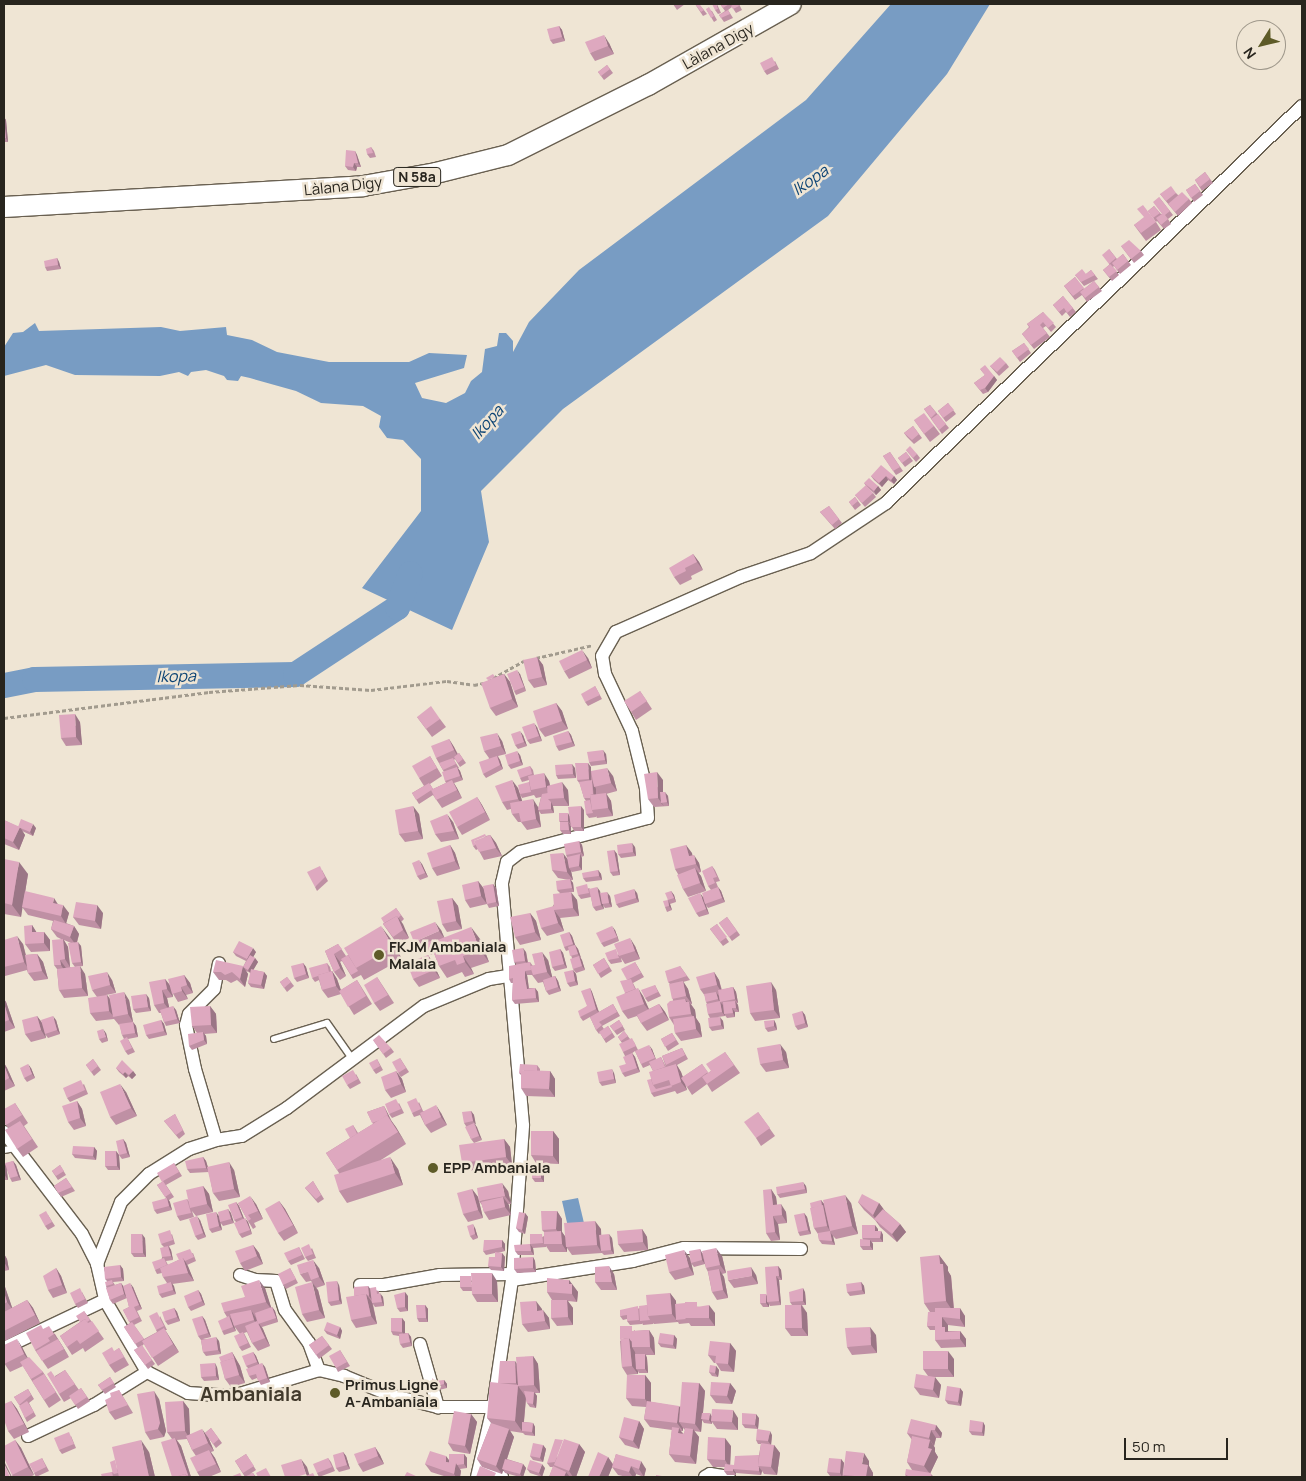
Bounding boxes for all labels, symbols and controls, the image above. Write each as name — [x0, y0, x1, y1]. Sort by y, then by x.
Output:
street label: Làlana Digy — [679, 19, 757, 73]
north arrow — [1236, 20, 1286, 70]
text: N — [1239, 44, 1260, 63]
water label: Ikopa — [788, 161, 832, 199]
road number: N 58a — [392, 166, 442, 188]
street label: Làlana Digy — [303, 173, 383, 199]
water label: Ikopa — [467, 401, 507, 443]
water label: Ikopa — [156, 666, 196, 686]
place label: FKJM Ambaniala Malala — [389, 937, 506, 972]
marker: FKJM Ambaniala Malala — [373, 949, 385, 961]
place label: EPP Ambaniala — [443, 1159, 550, 1177]
marker: EPP Ambaniala — [427, 1162, 439, 1174]
place label: Primus Ligne A-Ambaniala — [345, 1375, 438, 1410]
district label: Ambaniala — [200, 1381, 302, 1405]
marker: Primus Ligne A-Ambaniala — [329, 1387, 341, 1399]
scale bar — [1126, 1428, 1230, 1460]
text: 50 m — [1132, 1436, 1166, 1457]

